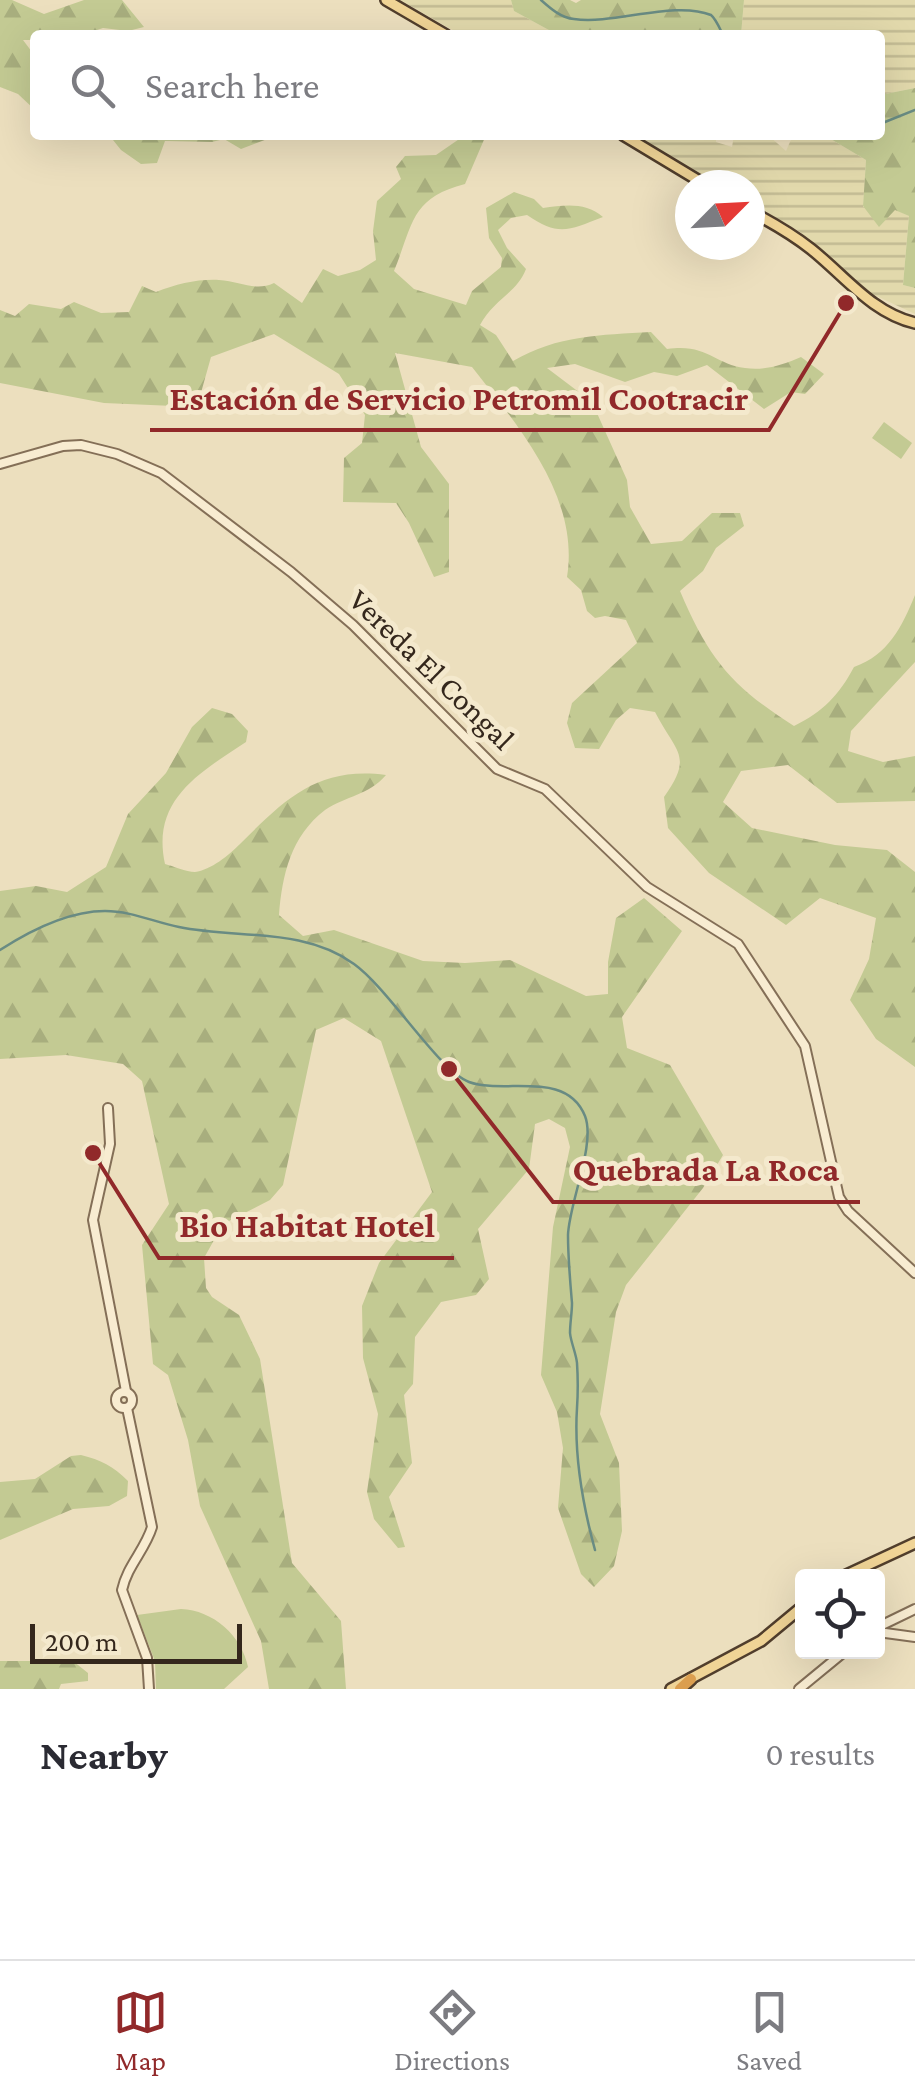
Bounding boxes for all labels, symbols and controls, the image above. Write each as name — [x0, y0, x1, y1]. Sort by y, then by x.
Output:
search box — [30, 30, 885, 140]
icon: search — [65, 58, 120, 113]
text: Search here — [145, 64, 319, 106]
north arrow — [675, 170, 765, 260]
callout: Estación de Servicio Petromil Cootracir — [150, 365, 769, 430]
text: Estación de Servicio Petromil Cootracir — [170, 379, 748, 418]
street label: Vereda El Congal — [342, 581, 522, 757]
callout: Quebrada La Roca — [553, 1137, 860, 1202]
text: Quebrada La Roca — [573, 1150, 839, 1189]
callout: Bio Habitat Hotel — [159, 1193, 454, 1258]
text: Bio Habitat Hotel — [179, 1206, 435, 1245]
map controls — [795, 1569, 885, 1659]
button: locate — [795, 1569, 885, 1659]
scale bar — [30, 1619, 242, 1664]
text: 200 m — [45, 1626, 118, 1657]
text: Nearby — [40, 1731, 168, 1778]
text: 0 results — [765, 1736, 875, 1772]
tab: Map — [113, 1985, 168, 2076]
tab: Directions — [394, 1985, 510, 2076]
tab: Saved — [736, 1985, 802, 2076]

